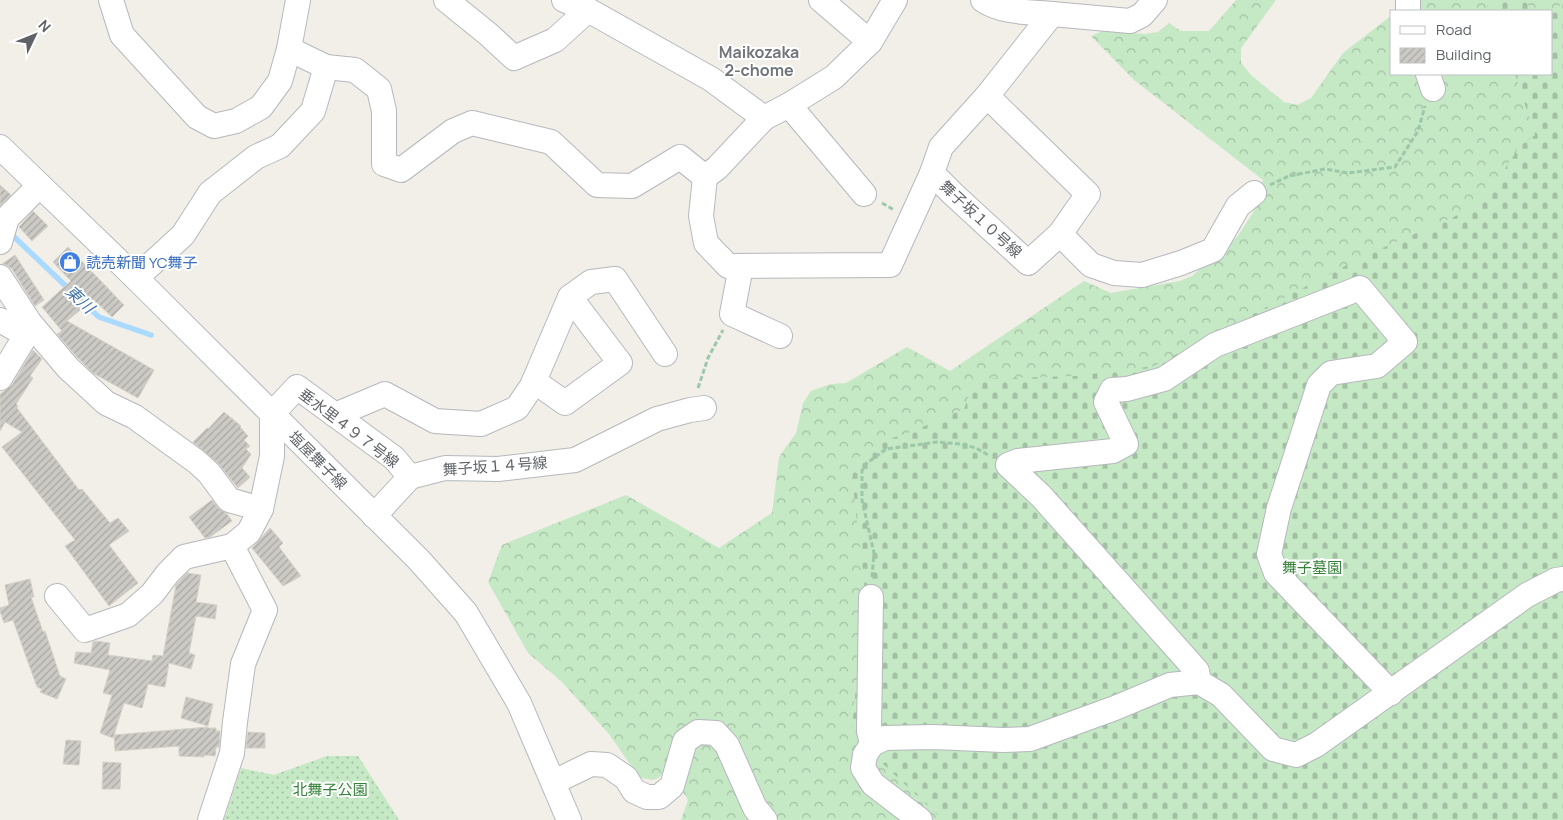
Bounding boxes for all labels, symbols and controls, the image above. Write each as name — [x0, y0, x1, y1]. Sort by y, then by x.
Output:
north arrow — [10, 10, 60, 60]
legend — [1390, 10, 1553, 75]
text: N — [34, 16, 55, 36]
text: Road — [1436, 19, 1472, 40]
district label: Maikozaka 2-chome — [719, 41, 799, 81]
text: Building — [1436, 44, 1491, 65]
street label: 舞子坂１０号線 — [935, 176, 1027, 262]
shop icon: 読売新聞 YC舞子 — [58, 250, 82, 274]
place label: 読売新聞 YC舞子 — [86, 252, 197, 273]
water label: 東川 — [61, 280, 101, 319]
street label: 垂水里４９７号線 — [295, 384, 403, 472]
street label: 塩屋舞子線 — [284, 426, 352, 494]
street label: 舞子坂１４号線 — [442, 452, 548, 480]
park label: 舞子墓園 — [1282, 557, 1342, 578]
park label: 北舞子公園 — [292, 779, 368, 800]

